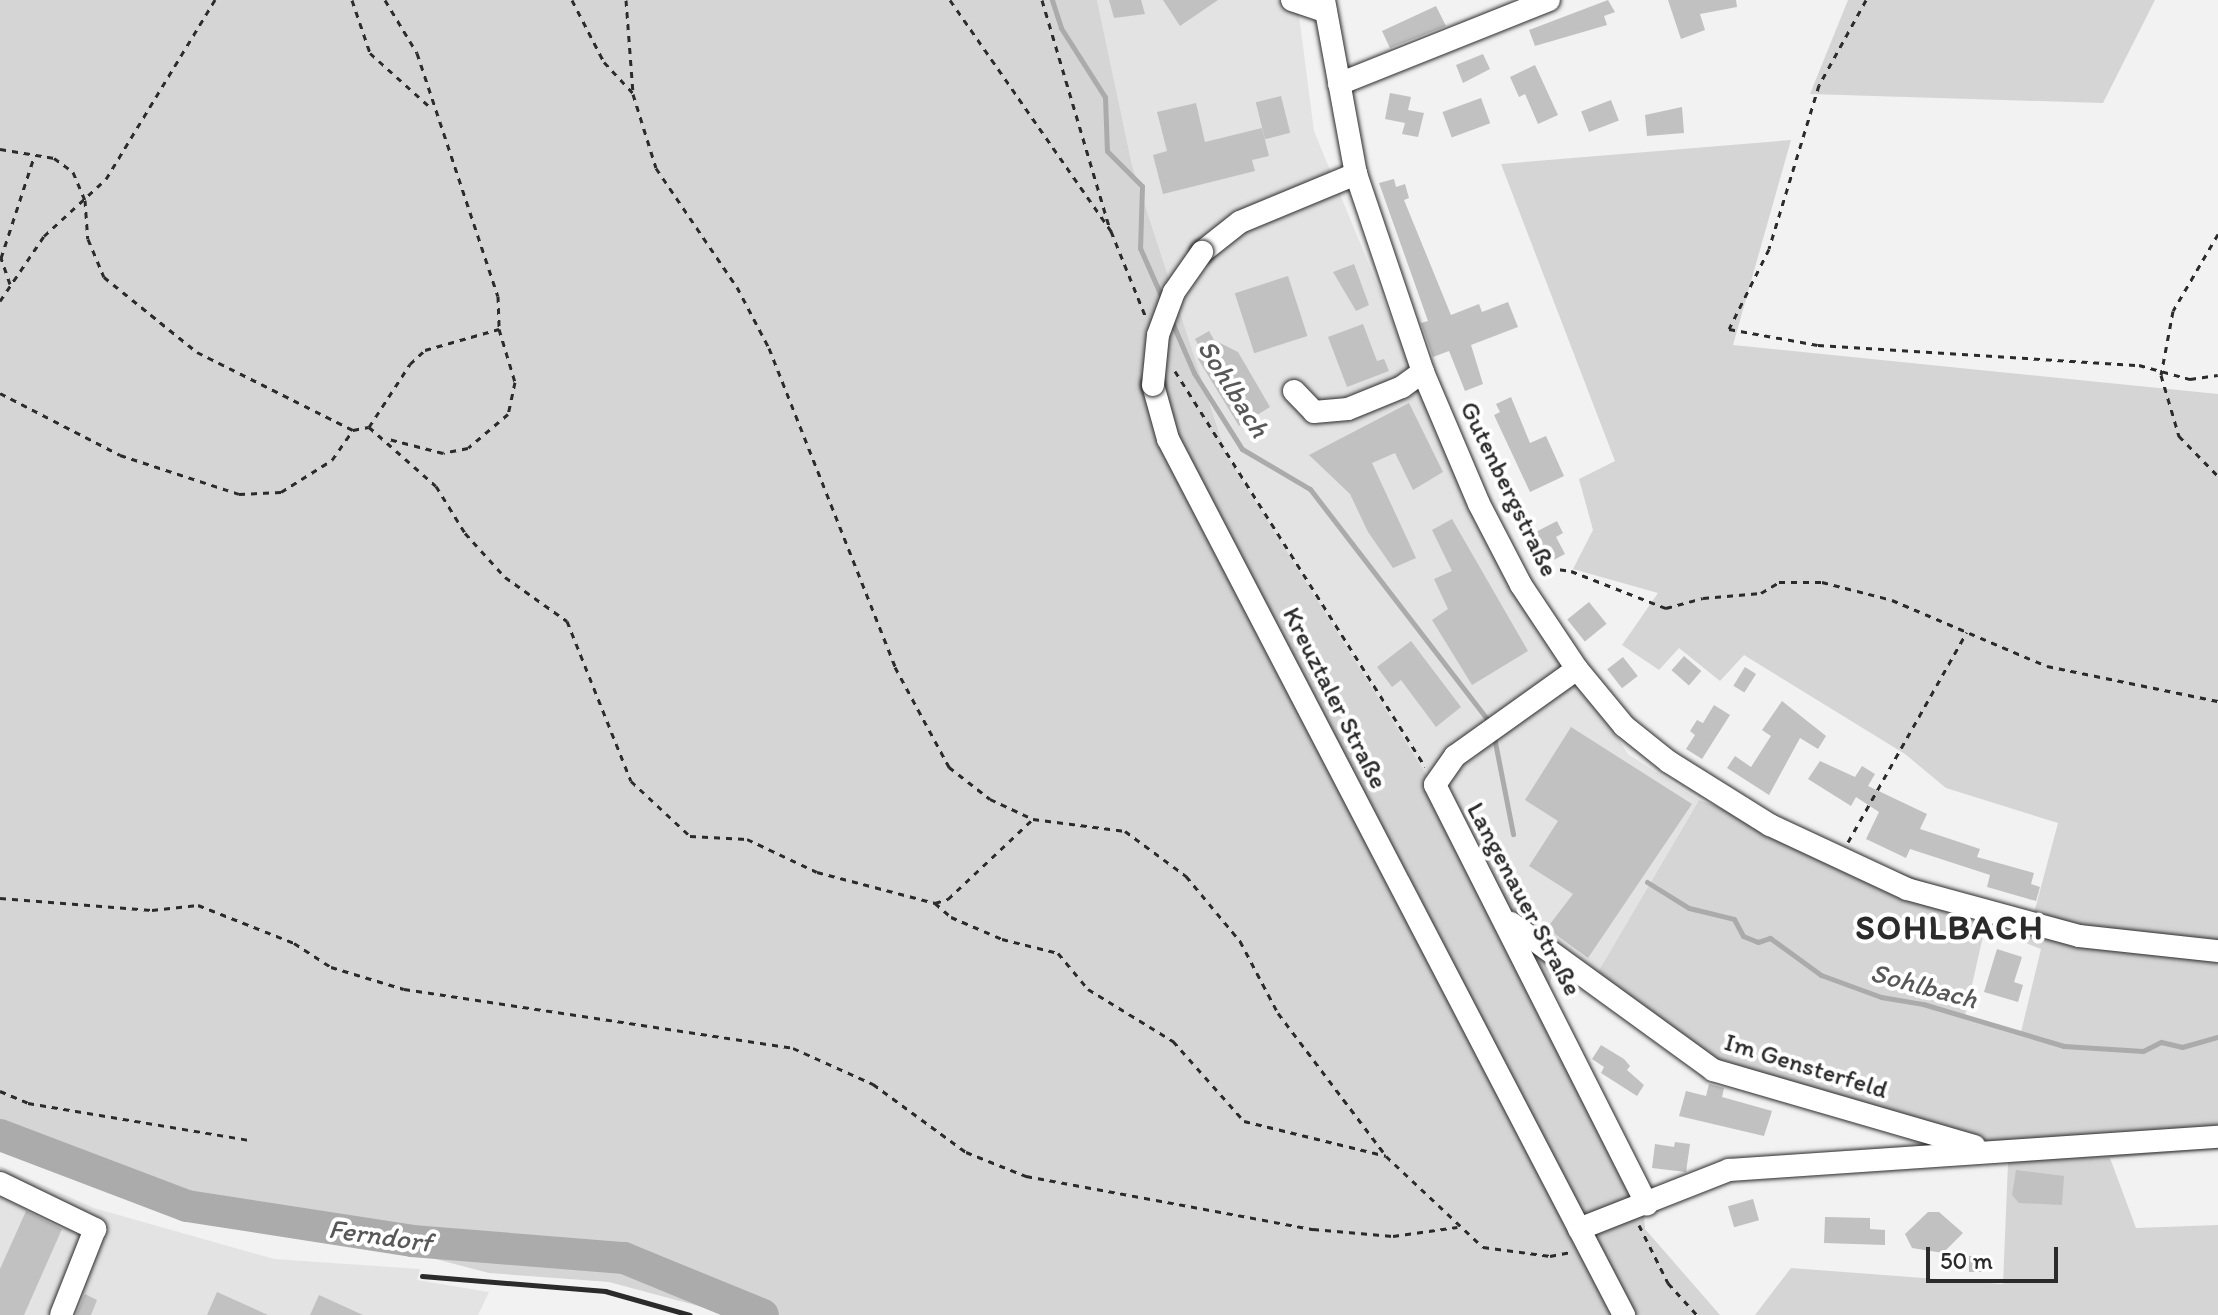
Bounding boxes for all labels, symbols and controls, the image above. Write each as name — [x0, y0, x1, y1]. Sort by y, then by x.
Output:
water label: Sohlbach — [1191, 333, 1277, 443]
street label: Gutenbergstraße — [1453, 396, 1565, 582]
street label: Kreuztaler Straße — [1276, 602, 1394, 794]
street label: Langenauer Straße — [1460, 797, 1588, 1001]
district label: SOHLBACH — [1855, 908, 2045, 948]
water label: Sohlbach — [1867, 955, 1981, 1015]
street label: Im Gensterfeld — [1720, 1026, 1892, 1106]
water label: Ferndorf — [326, 1211, 434, 1259]
scale bar — [1930, 1231, 2062, 1281]
text: 50 m — [1940, 1246, 1993, 1275]

